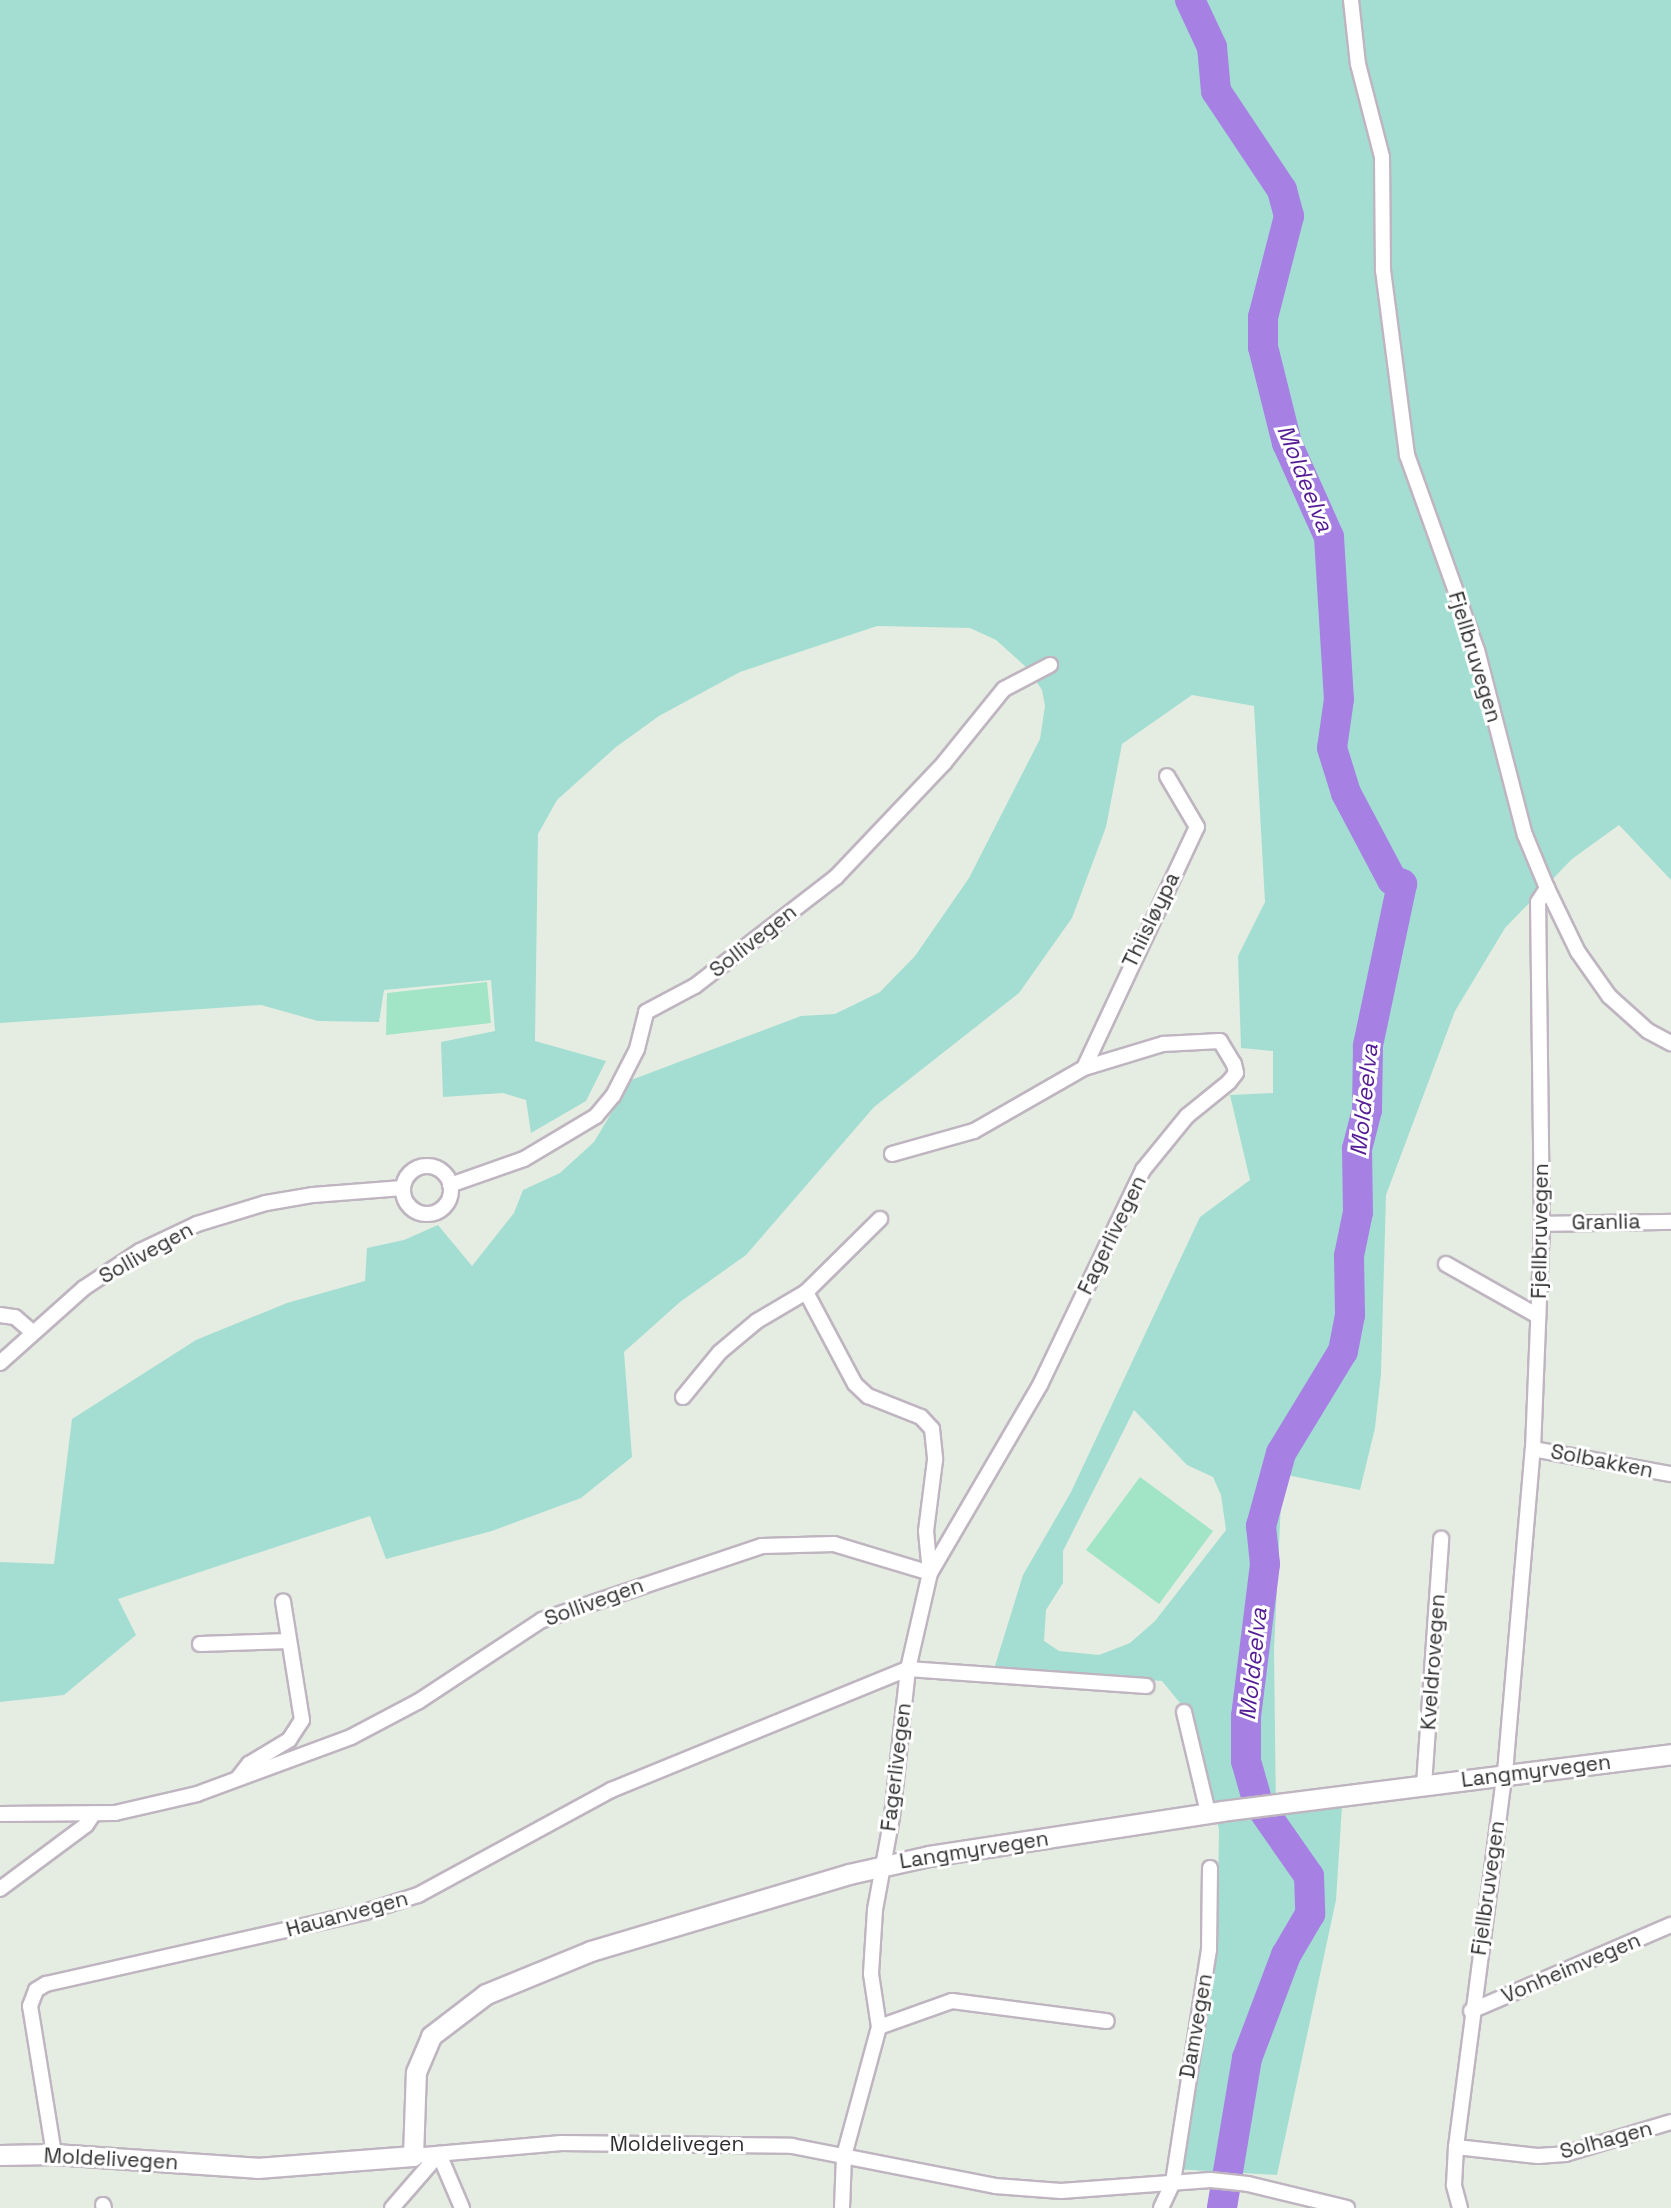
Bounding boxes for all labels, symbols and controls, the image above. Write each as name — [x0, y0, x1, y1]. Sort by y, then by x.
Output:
water label: Moldeelva — [1271, 421, 1339, 535]
street label: Fjellbruvegen — [1443, 588, 1507, 726]
street label: Thiisløypa — [1117, 868, 1185, 972]
street label: Sollivegen — [705, 899, 801, 983]
water label: Moldeelva — [1344, 1043, 1384, 1157]
street label: Fjellbruvegen — [1526, 1163, 1554, 1299]
street label: Fagerlivegen — [1072, 1171, 1152, 1299]
street label: Granlia — [1571, 1209, 1641, 1235]
street label: Sollivegen — [95, 1217, 197, 1289]
street label: Solbakken — [1549, 1439, 1655, 1483]
street label: Sollivegen — [541, 1572, 647, 1632]
street label: Kveldrovegen — [1416, 1593, 1450, 1731]
water label: Moldeelva — [1233, 1607, 1273, 1721]
street label: Fagerlivegen — [876, 1701, 916, 1833]
street label: Langmyrvegen — [1460, 1749, 1612, 1793]
street label: Fjellbruvegen — [1466, 1819, 1510, 1957]
street label: Langmyrvegen — [898, 1826, 1050, 1874]
street label: Hauanvegen — [283, 1886, 411, 1942]
street label: Vonheimvegen — [1498, 1927, 1644, 2009]
street label: Damvegen — [1174, 1972, 1218, 2080]
street label: Solhagen — [1557, 2116, 1655, 2164]
street label: Moldelivegen — [610, 2131, 744, 2157]
street label: Moldelivegen — [43, 2143, 179, 2175]

